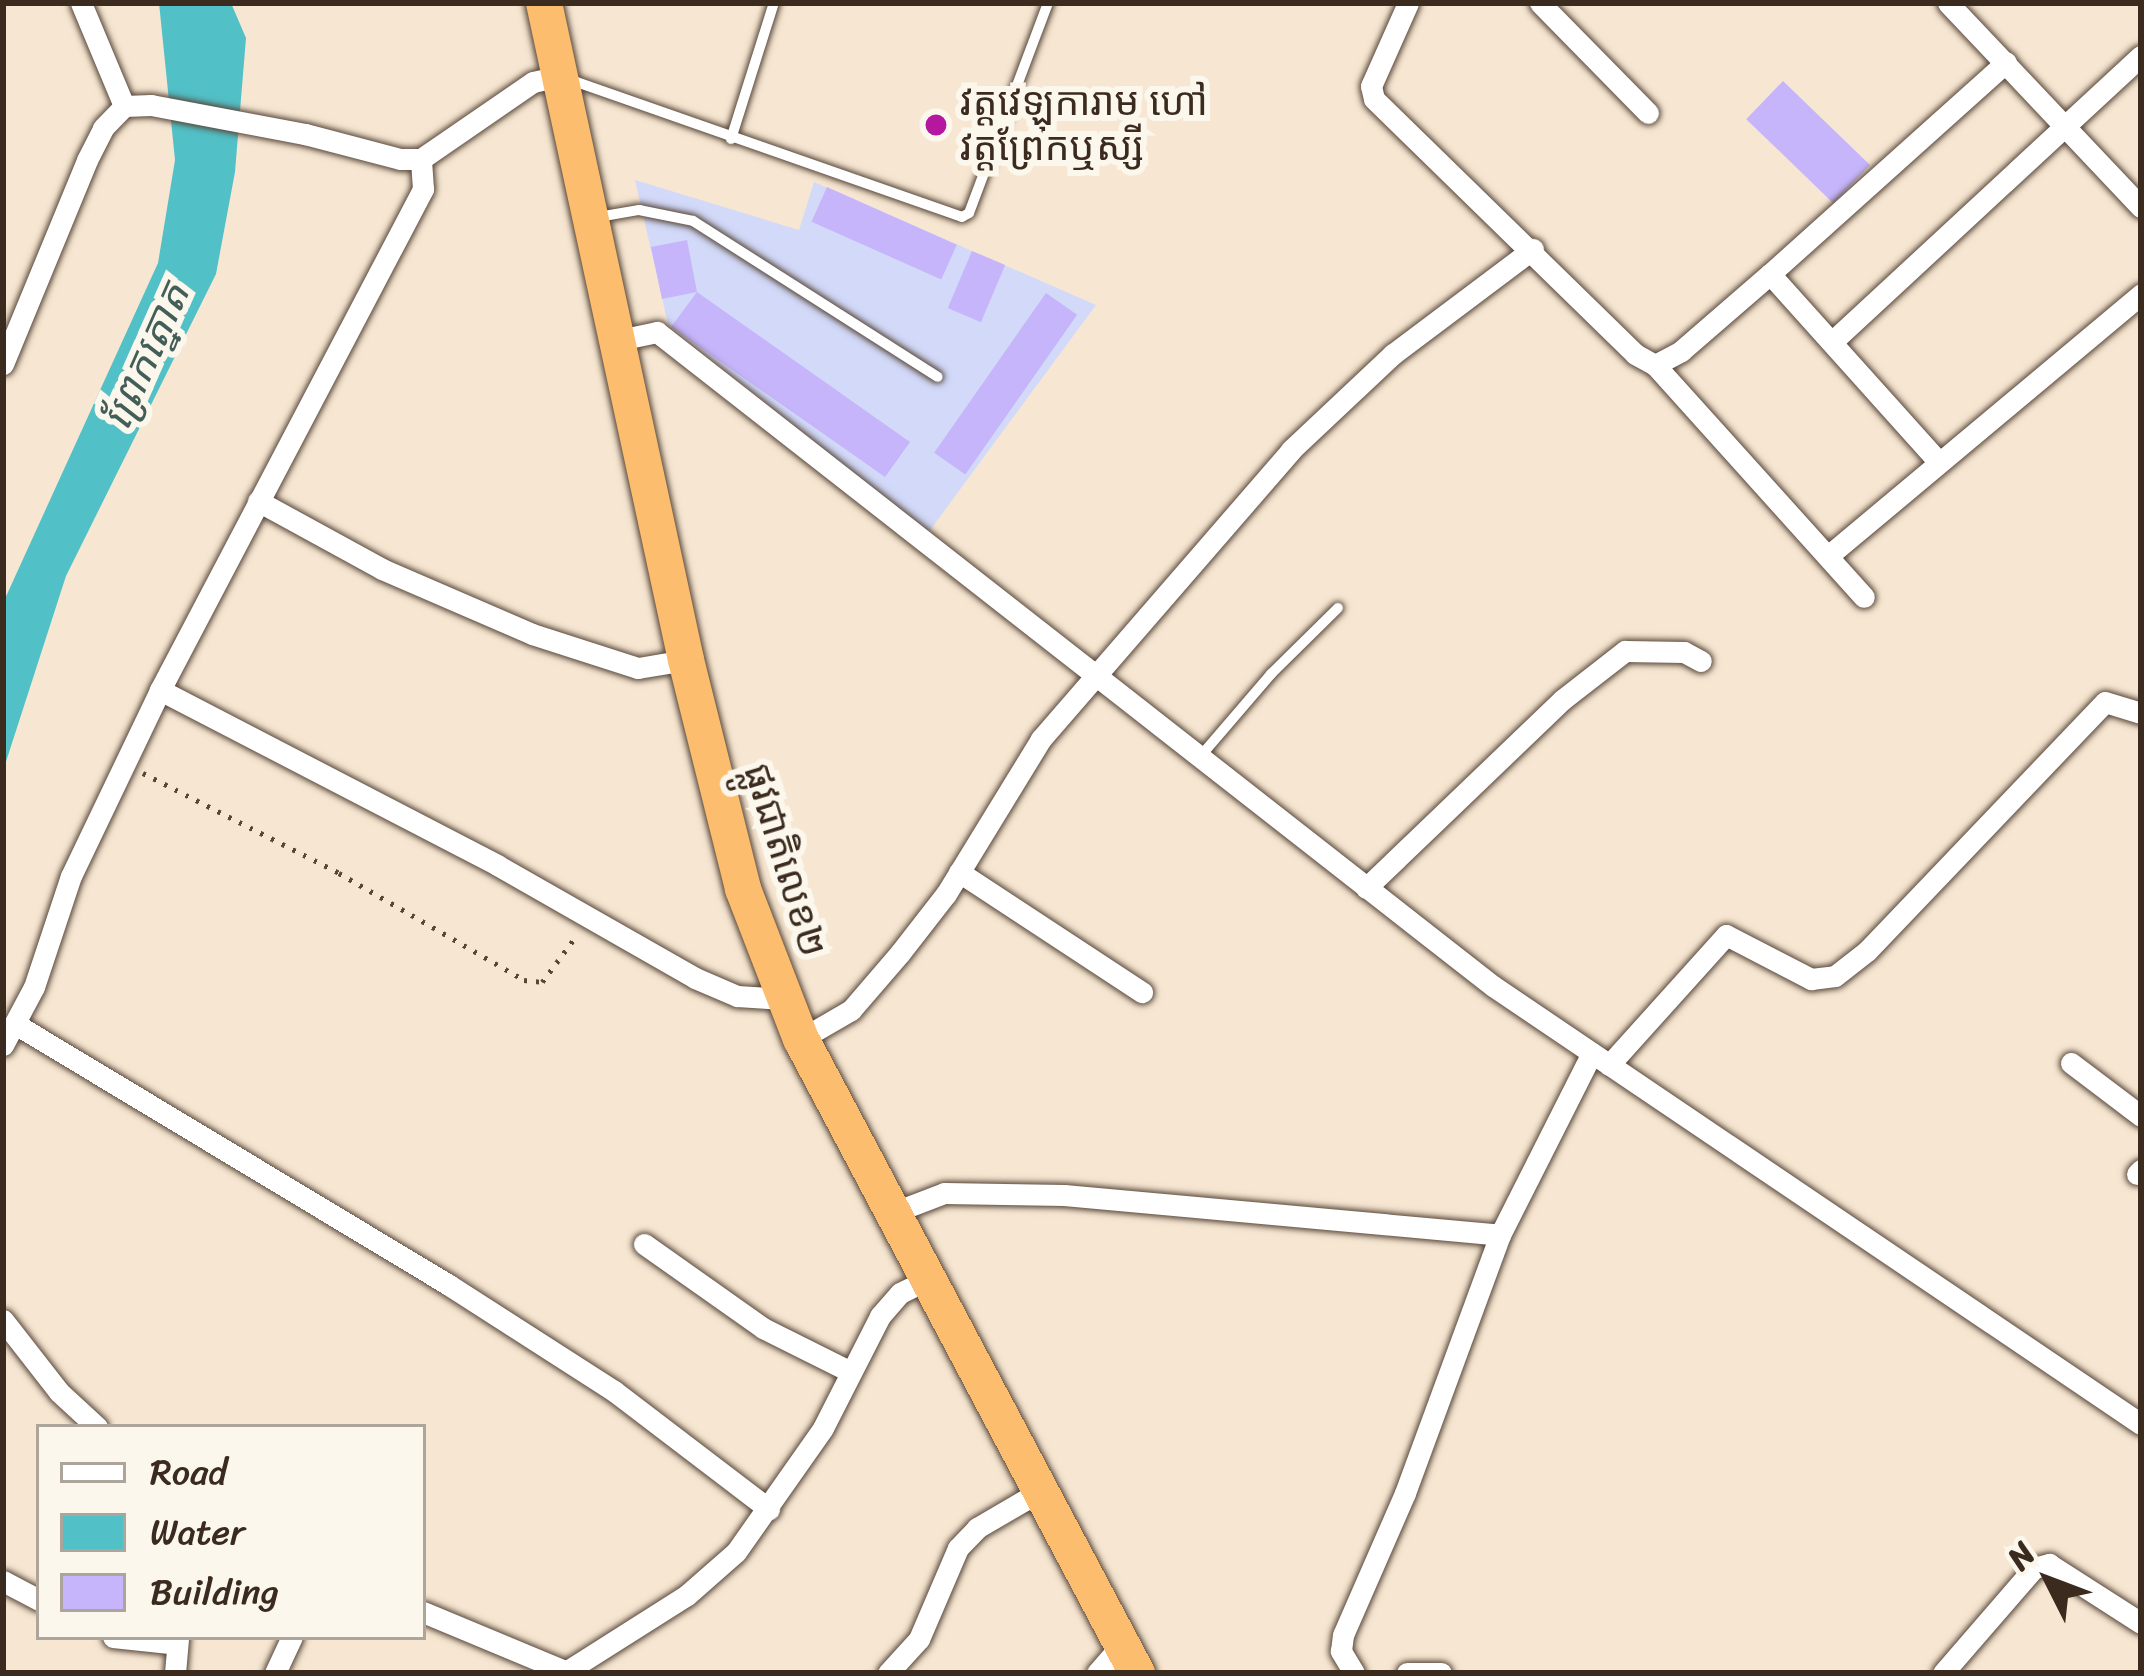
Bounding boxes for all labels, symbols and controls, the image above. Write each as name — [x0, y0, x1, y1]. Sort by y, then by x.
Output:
place label: វត្តវេឡុការាម ហៅ វត្តព្រែកឬស្សី — [960, 80, 1208, 171]
marker: វត្តវេឡុការាម ហៅ វត្តព្រែកឬស្សី — [923, 112, 949, 138]
water label: ព្រែកត្នោត — [91, 275, 201, 437]
street label: ផ្លូវជាតិលេខ២ — [733, 758, 837, 962]
legend — [36, 1424, 426, 1640]
text: Road — [150, 1440, 227, 1504]
text: Water — [150, 1500, 245, 1564]
north arrow — [1988, 1520, 2108, 1640]
text: N — [1992, 1528, 2050, 1584]
text: Building — [150, 1560, 279, 1624]

